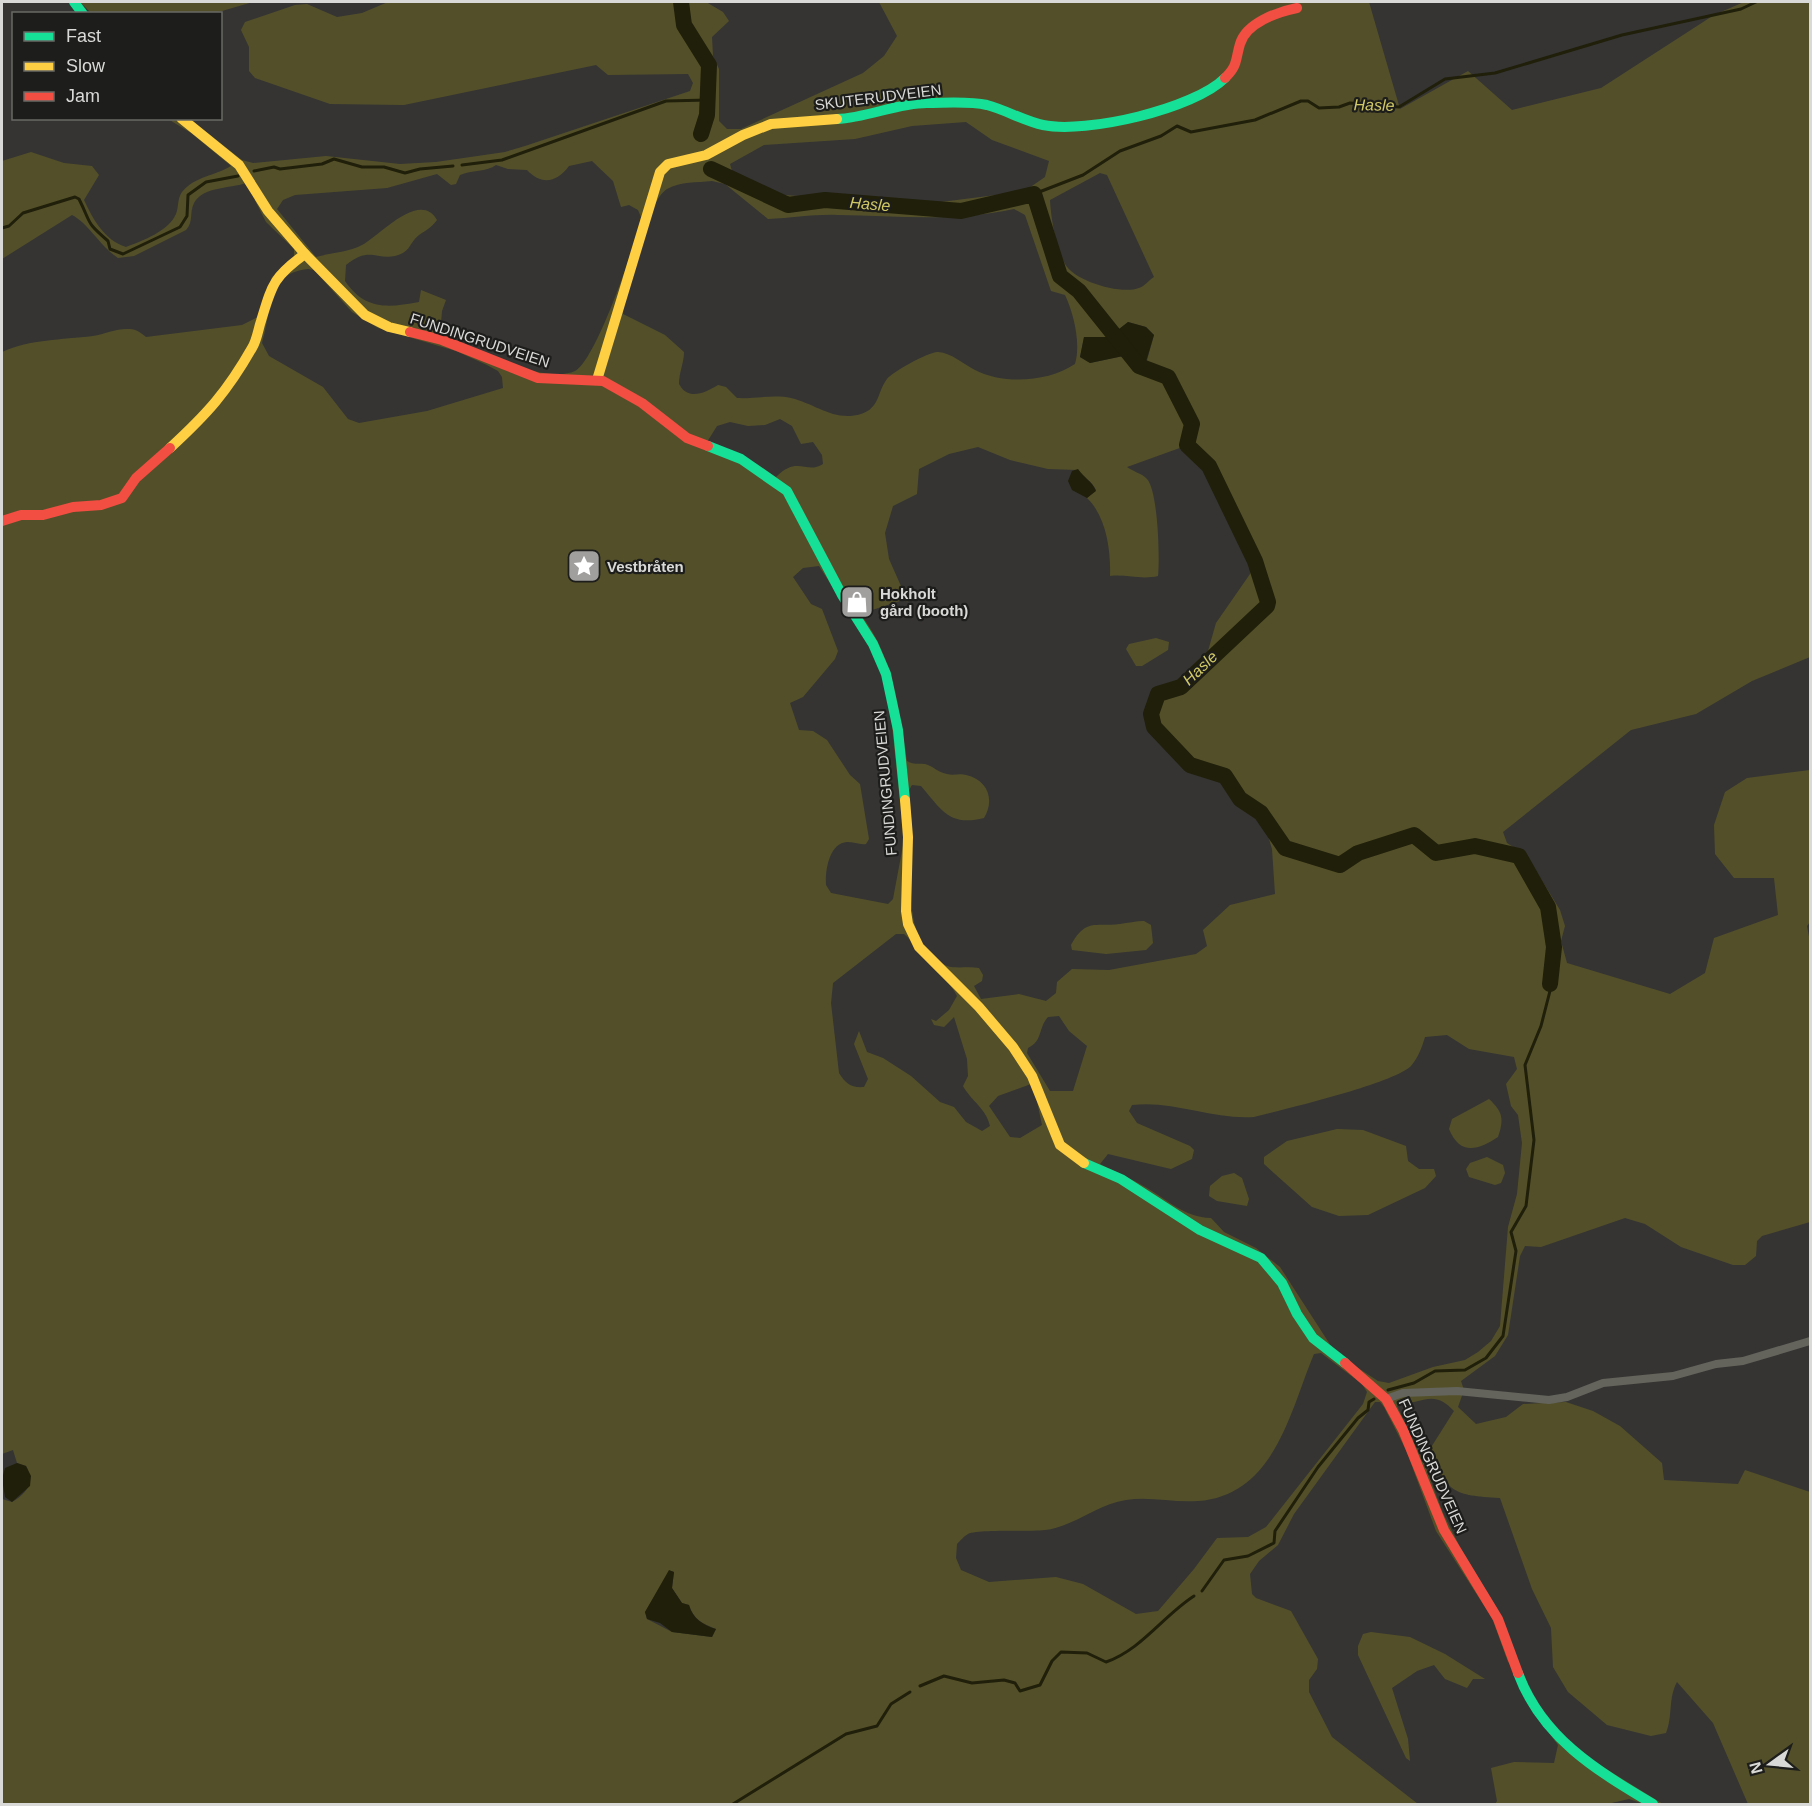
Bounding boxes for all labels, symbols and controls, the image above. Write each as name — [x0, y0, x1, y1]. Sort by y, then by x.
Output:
legend — [12, 12, 222, 120]
text: Fast — [66, 26, 101, 46]
text: Slow — [66, 56, 106, 76]
street label: SKUTERUDVEIEN — [814, 81, 942, 113]
text: Jam — [66, 86, 100, 106]
water label: Hasle — [1353, 96, 1395, 114]
water label: Hasle — [849, 194, 891, 214]
street label: FUNDINGRUDVEIEN — [408, 309, 552, 371]
place icon: Vestbråten — [566, 548, 602, 584]
place label: Vestbråten — [607, 558, 684, 575]
shop icon: Hokholt gård (booth) — [839, 584, 875, 620]
place label: Hokholt gård (booth) — [880, 585, 968, 619]
water label: Hasle — [1179, 648, 1221, 688]
street label: FUNDINGRUDVEIEN — [870, 710, 900, 856]
street label: FUNDINGRUDVEIEN — [1396, 1396, 1470, 1536]
north arrow — [1740, 1734, 1800, 1794]
text: N — [1746, 1760, 1766, 1776]

